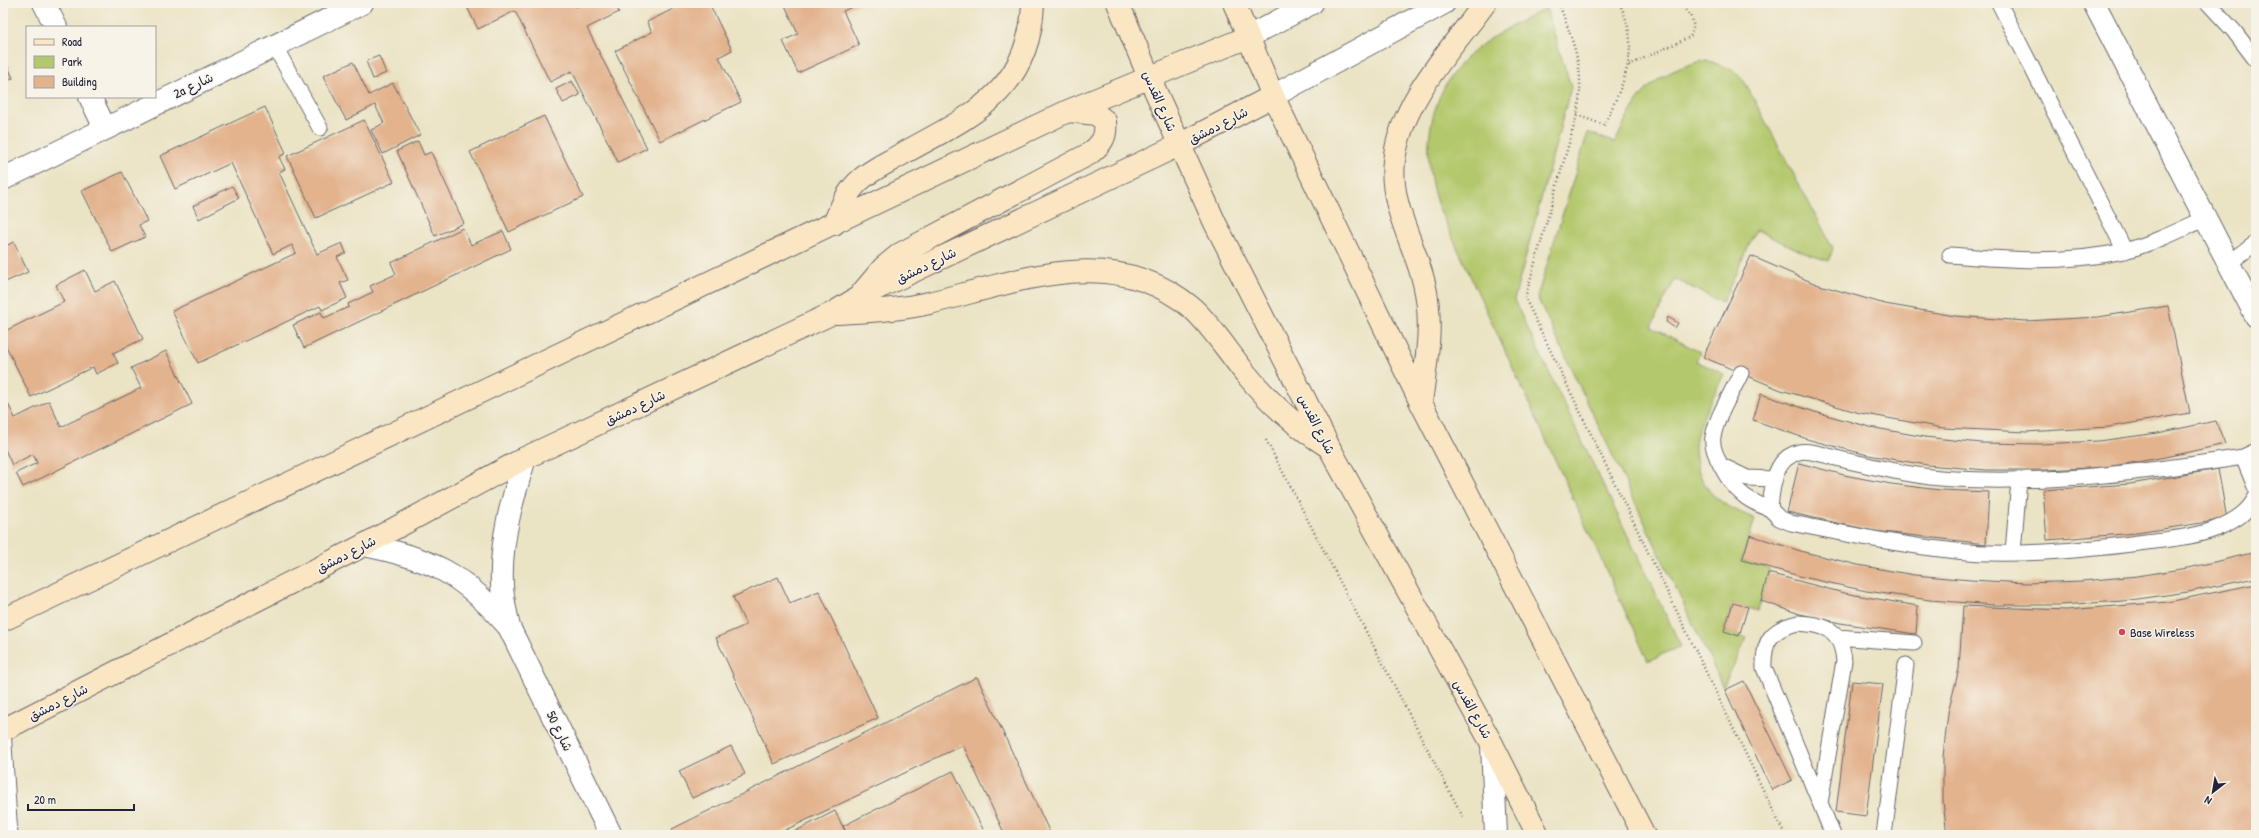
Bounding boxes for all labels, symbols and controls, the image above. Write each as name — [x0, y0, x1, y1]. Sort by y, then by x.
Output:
legend — [26, 26, 156, 98]
text: Road — [62, 33, 82, 50]
text: Park — [62, 53, 82, 70]
street label: 2a شارع — [170, 68, 216, 103]
street label: شارع القدس — [1138, 68, 1181, 135]
text: Building — [62, 73, 97, 90]
street label: شارع دمشق — [1185, 102, 1251, 149]
street label: شارع دمشق — [893, 243, 959, 288]
street label: شارع دمشق — [602, 385, 669, 430]
street label: شارع القدس — [1293, 391, 1340, 457]
street label: شارع دمشق — [313, 531, 379, 578]
place label: Base Wireless — [2130, 623, 2195, 641]
marker: Base Wireless — [2117, 627, 2127, 637]
street label: شارع القدس — [1448, 676, 1497, 742]
street label: شارع دمشق — [25, 679, 91, 726]
street label: شارع 50 — [542, 708, 577, 754]
north arrow — [2193, 772, 2233, 812]
scale bar — [28, 786, 134, 812]
text: 20 m — [34, 791, 56, 808]
text: N — [2202, 793, 2214, 808]

